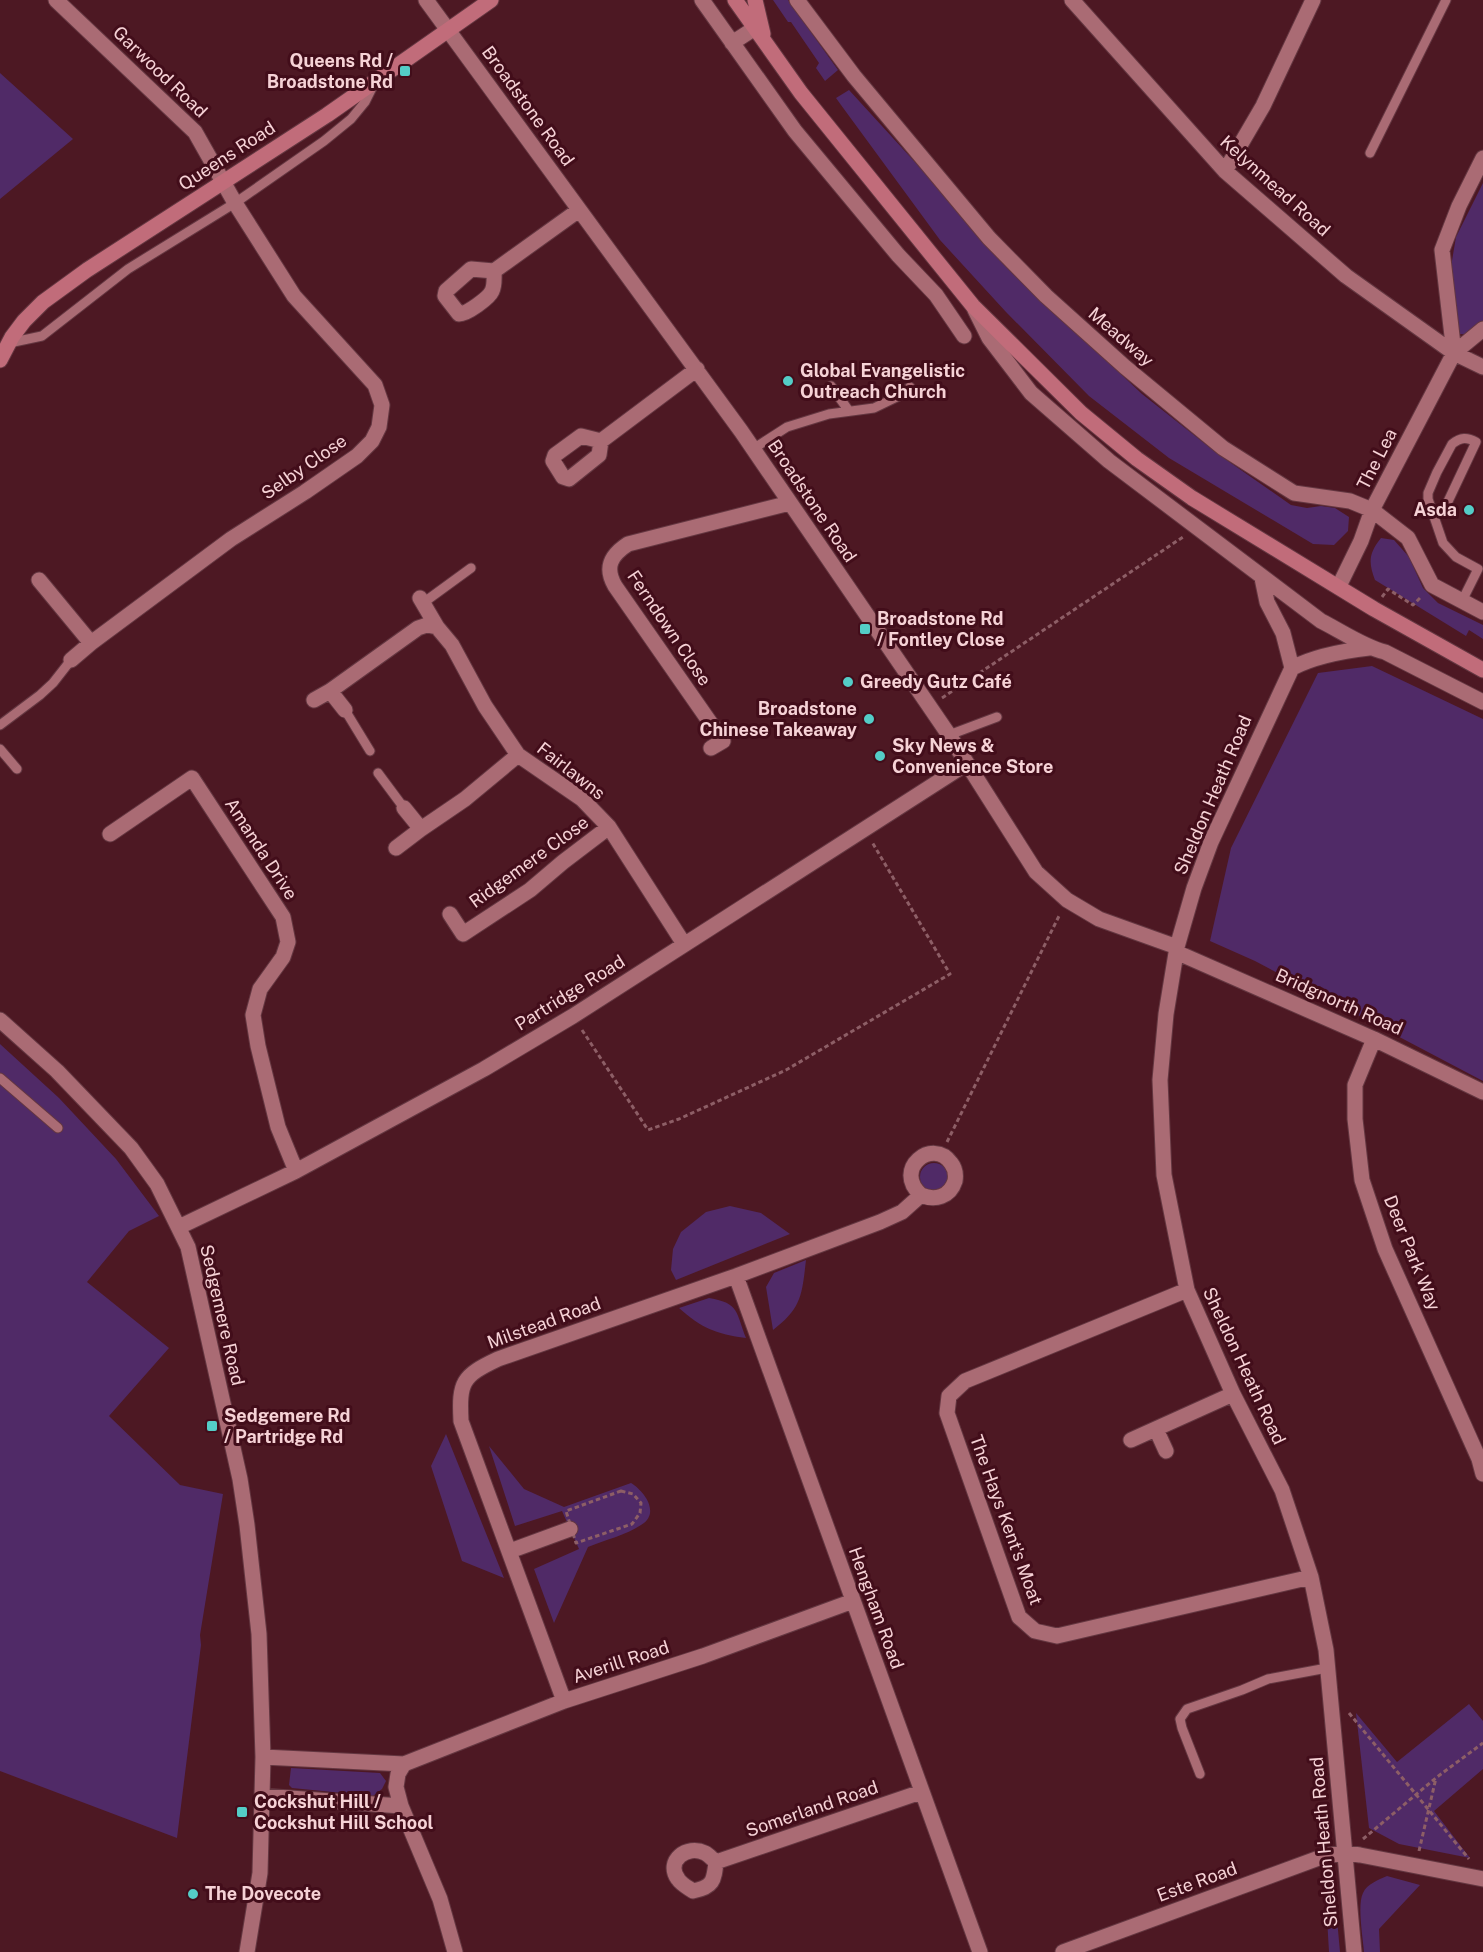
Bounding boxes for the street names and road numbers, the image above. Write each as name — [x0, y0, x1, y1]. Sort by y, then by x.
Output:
street label: Garwood Road — [109, 22, 212, 122]
street label: Broadstone Road — [478, 42, 579, 170]
street label: Queens Road — [175, 117, 279, 195]
street label: Kelynmead Road — [1216, 131, 1335, 240]
street label: Meadway — [1084, 303, 1159, 371]
street label: The Lea — [1352, 425, 1401, 493]
street label: Selby Close — [257, 430, 350, 504]
street label: Broadstone Road — [764, 436, 861, 566]
street label: Ferndown Close — [623, 566, 716, 689]
street label: Sheldon Heath Road — [1169, 712, 1256, 878]
street label: Fairlawns — [533, 738, 610, 804]
street label: Amanda Drive — [221, 794, 302, 903]
street label: Ridgemere Close — [465, 811, 592, 912]
street label: Partridge Road — [511, 950, 628, 1035]
street label: Bridgnorth Road — [1272, 964, 1406, 1039]
street label: Deer Park Way — [1380, 1192, 1445, 1314]
street label: Sedgemere Road — [196, 1242, 249, 1387]
street label: Sheldon Heath Road — [1199, 1284, 1290, 1448]
street label: Milstead Road — [484, 1292, 603, 1353]
street label: The Hays Kent's Moat — [966, 1432, 1047, 1608]
street label: Hengham Road — [845, 1544, 908, 1672]
street label: Averill Road — [570, 1636, 672, 1687]
street label: Sheldon Heath Road — [1306, 1756, 1341, 1928]
street label: Somerland Road — [743, 1776, 881, 1841]
street label: Este Road — [1154, 1857, 1240, 1906]

